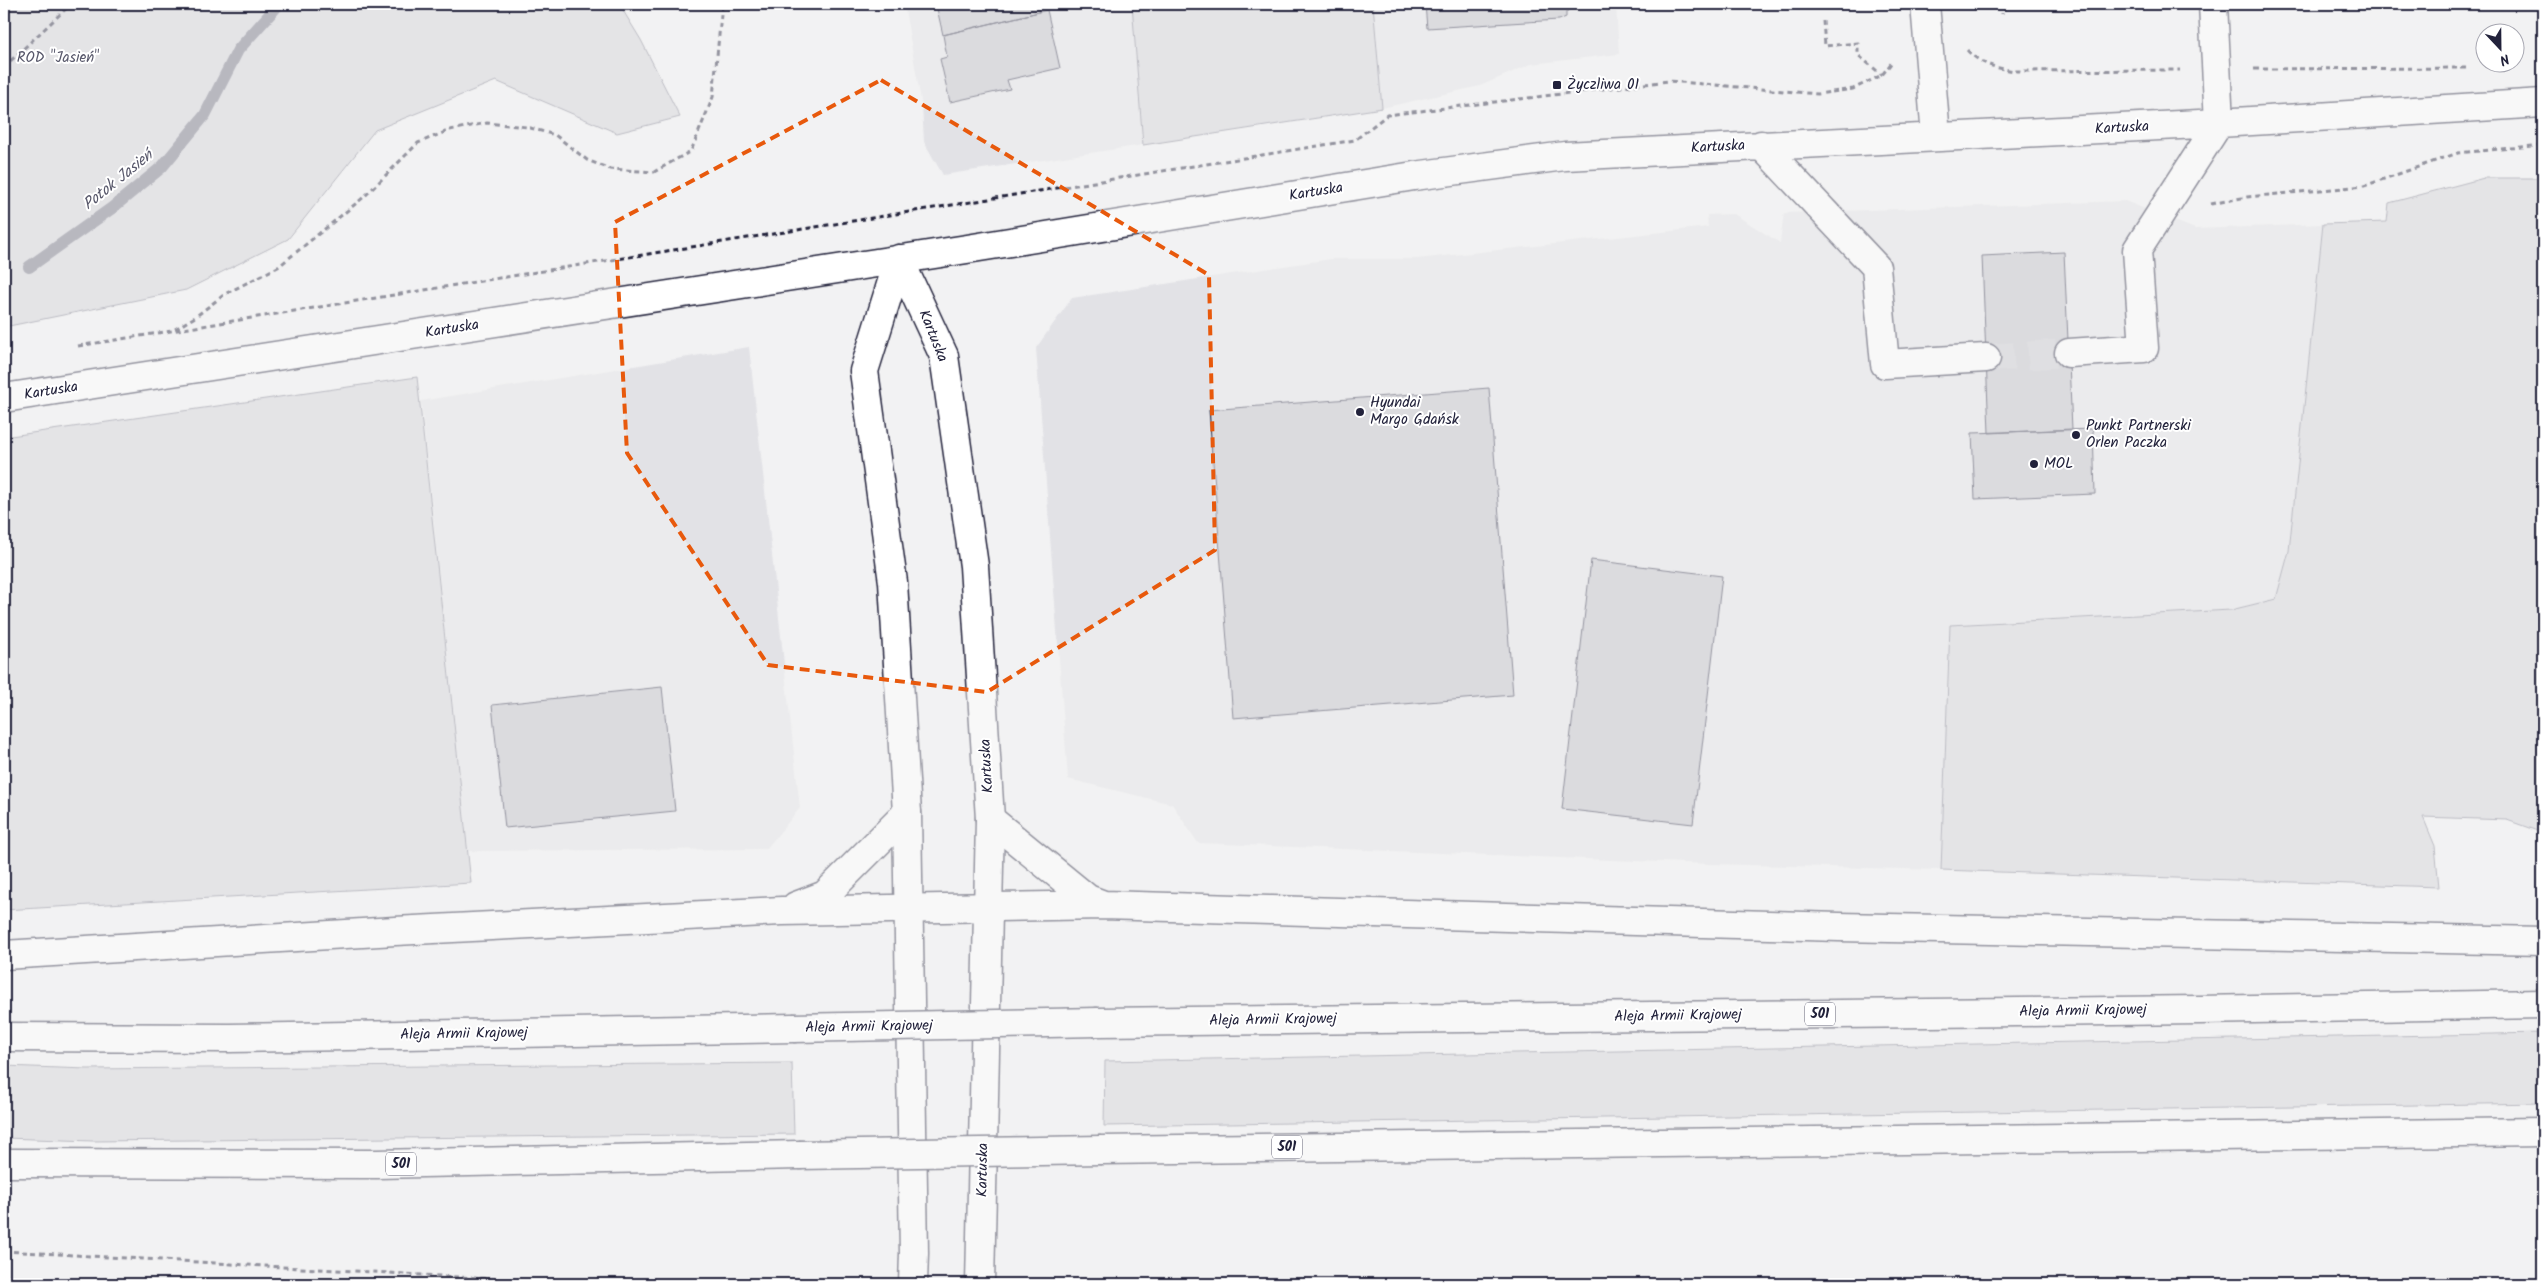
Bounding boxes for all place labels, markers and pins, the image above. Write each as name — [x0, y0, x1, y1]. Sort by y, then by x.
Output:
place label: Życzliwa 01 — [1567, 73, 1640, 97]
marker: Życzliwa 01 — [1551, 79, 1563, 91]
place label: Hyundai Margo Gdańsk — [1370, 391, 1460, 432]
marker: Hyundai Margo Gdańsk — [1354, 406, 1366, 418]
place label: Punkt Partnerski Orlen Paczka — [2086, 414, 2192, 455]
marker: Punkt Partnerski Orlen Paczka — [2070, 429, 2082, 441]
place label: MOL — [2044, 452, 2073, 476]
marker: MOL — [2028, 458, 2040, 470]

